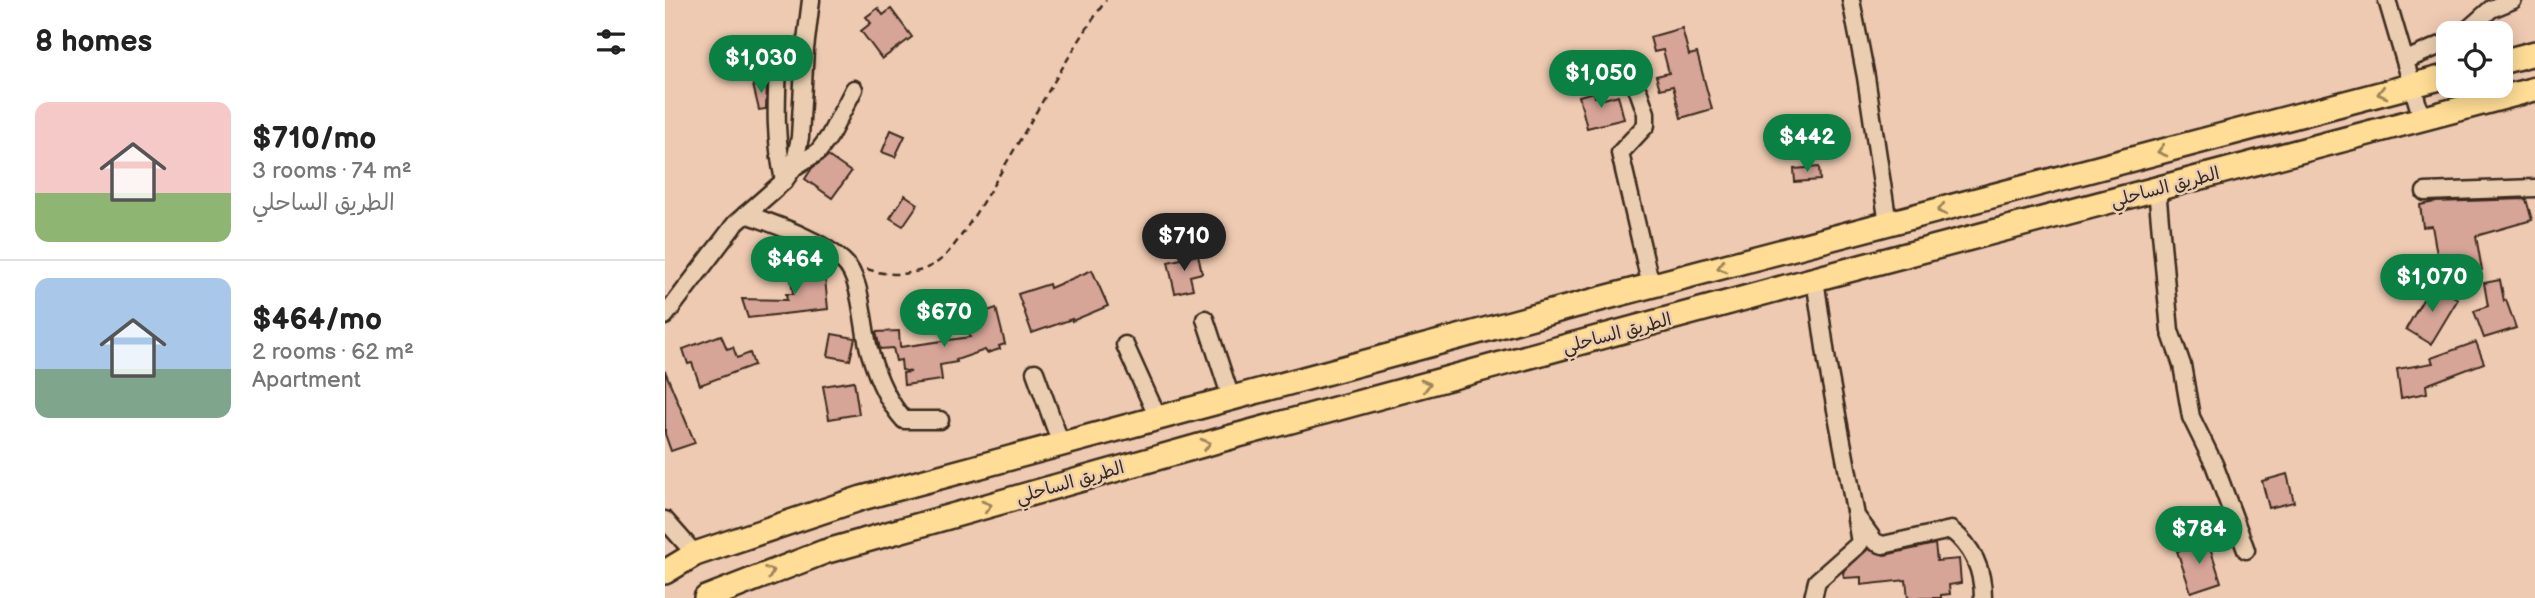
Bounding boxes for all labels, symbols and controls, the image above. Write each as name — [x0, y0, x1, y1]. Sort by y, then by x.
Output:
map controls — [2436, 21, 2513, 98]
button: locate — [2436, 21, 2513, 98]
icon: filters — [592, 23, 630, 61]
text: 8 homes — [35, 24, 152, 60]
pin: $1,030 — [704, 36, 818, 95]
text: $1,030 — [725, 44, 797, 72]
pin: $1,050 — [1544, 50, 1658, 110]
text: $1,050 — [1565, 59, 1637, 87]
one-way arrow — [2376, 85, 2388, 99]
pin: $442 — [1766, 114, 1848, 174]
text: $710/mo — [252, 121, 376, 157]
text: $442 — [1779, 123, 1835, 151]
icon: home — [91, 130, 175, 214]
one-way arrow — [2157, 143, 2169, 158]
text: 3 rooms · 74 m² — [252, 157, 412, 185]
street label: الطريق الساحلي — [2108, 163, 2223, 217]
text: الطريق الساحلي — [252, 189, 395, 217]
one-way arrow — [1937, 202, 1949, 216]
pin: $710 — [1143, 214, 1225, 273]
text: $710 — [1158, 222, 1210, 250]
pin: $464 — [754, 236, 836, 296]
text: $464 — [767, 245, 823, 273]
pin: $1,070 — [2375, 254, 2489, 314]
one-way arrow — [1717, 259, 1729, 273]
text: $1,070 — [2396, 263, 2468, 291]
pin: $670 — [903, 290, 985, 349]
text: $670 — [916, 298, 972, 326]
text: $464/mo — [252, 302, 382, 338]
icon: home — [91, 306, 175, 390]
street label: الطريق الساحلي — [1560, 309, 1675, 363]
text: 2 rooms · 62 m² — [252, 338, 414, 366]
text: Apartment — [252, 366, 361, 394]
one-way arrow — [1420, 379, 1432, 394]
one-way arrow — [1200, 438, 1212, 453]
street label: الطريق الساحلي — [1014, 457, 1128, 513]
one-way arrow — [981, 500, 993, 514]
pin: $784 — [2158, 506, 2240, 566]
text: $784 — [2171, 515, 2227, 543]
one-way arrow — [763, 567, 775, 581]

